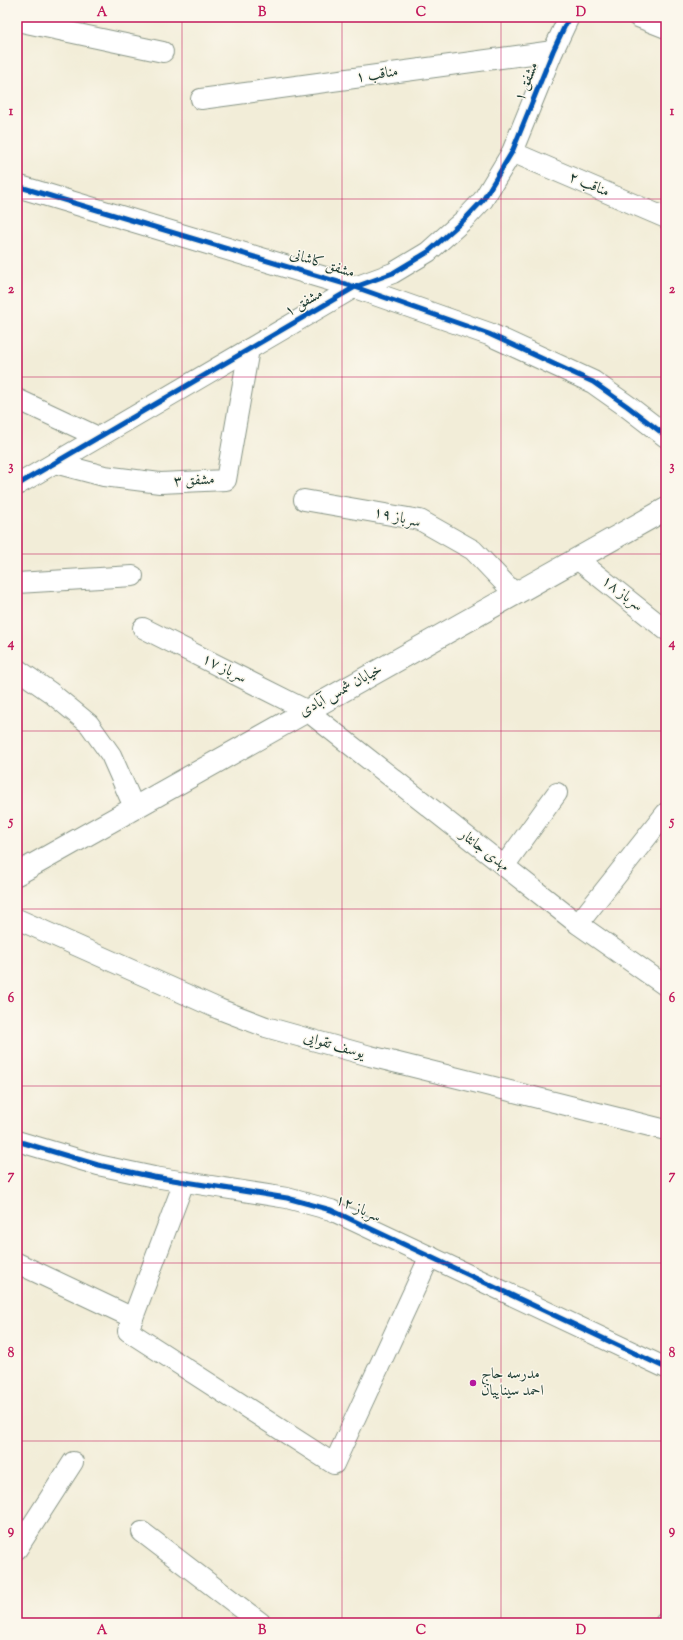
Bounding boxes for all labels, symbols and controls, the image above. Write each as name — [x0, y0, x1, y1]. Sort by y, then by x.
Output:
text: A — [97, 4, 108, 22]
text: B — [258, 4, 267, 22]
text: C — [416, 4, 426, 22]
text: D — [576, 4, 586, 22]
street label: مشفق ۱ — [510, 59, 544, 105]
street label: مناقب ۱ — [354, 62, 400, 88]
text: 1 — [9, 103, 14, 121]
text: 1 — [670, 103, 675, 121]
street label: مناقب ۲ — [565, 167, 613, 203]
street label: مشفق کاشانی — [287, 244, 357, 284]
text: 2 — [8, 281, 15, 299]
text: 2 — [669, 281, 676, 299]
street label: مشفق ۱ — [281, 284, 327, 322]
text: 3 — [8, 458, 14, 476]
text: 3 — [669, 458, 675, 476]
street label: مشفق ۳ — [173, 469, 215, 493]
street label: سرباز ۱۹ — [371, 502, 423, 534]
street label: سرباز ۱۸ — [597, 571, 647, 617]
text: 4 — [7, 635, 15, 653]
text: 4 — [668, 635, 676, 653]
street label: سرباز ۱۷ — [198, 649, 250, 689]
street label: خیابان شمس آبادی — [295, 659, 387, 723]
text: 5 — [8, 813, 14, 831]
text: 5 — [669, 813, 675, 831]
street label: مهدی جانثار — [453, 824, 514, 877]
text: 6 — [8, 990, 15, 1008]
text: 6 — [669, 990, 676, 1008]
street label: یوسف تقوایی — [301, 1027, 368, 1065]
text: 7 — [8, 1167, 15, 1185]
text: 7 — [669, 1167, 676, 1185]
street label: سرباز ۱۲ — [332, 1190, 384, 1228]
text: 8 — [8, 1345, 15, 1363]
text: 8 — [669, 1345, 676, 1363]
place label: مدرسه حاج احمد سیناییان — [481, 1364, 544, 1402]
marker: مدرسه حاج احمد سیناییان — [468, 1378, 478, 1388]
text: 9 — [8, 1522, 15, 1540]
text: 9 — [669, 1522, 676, 1540]
text: A — [97, 1622, 108, 1640]
text: B — [258, 1622, 267, 1640]
text: C — [416, 1622, 426, 1640]
text: D — [576, 1622, 586, 1640]

